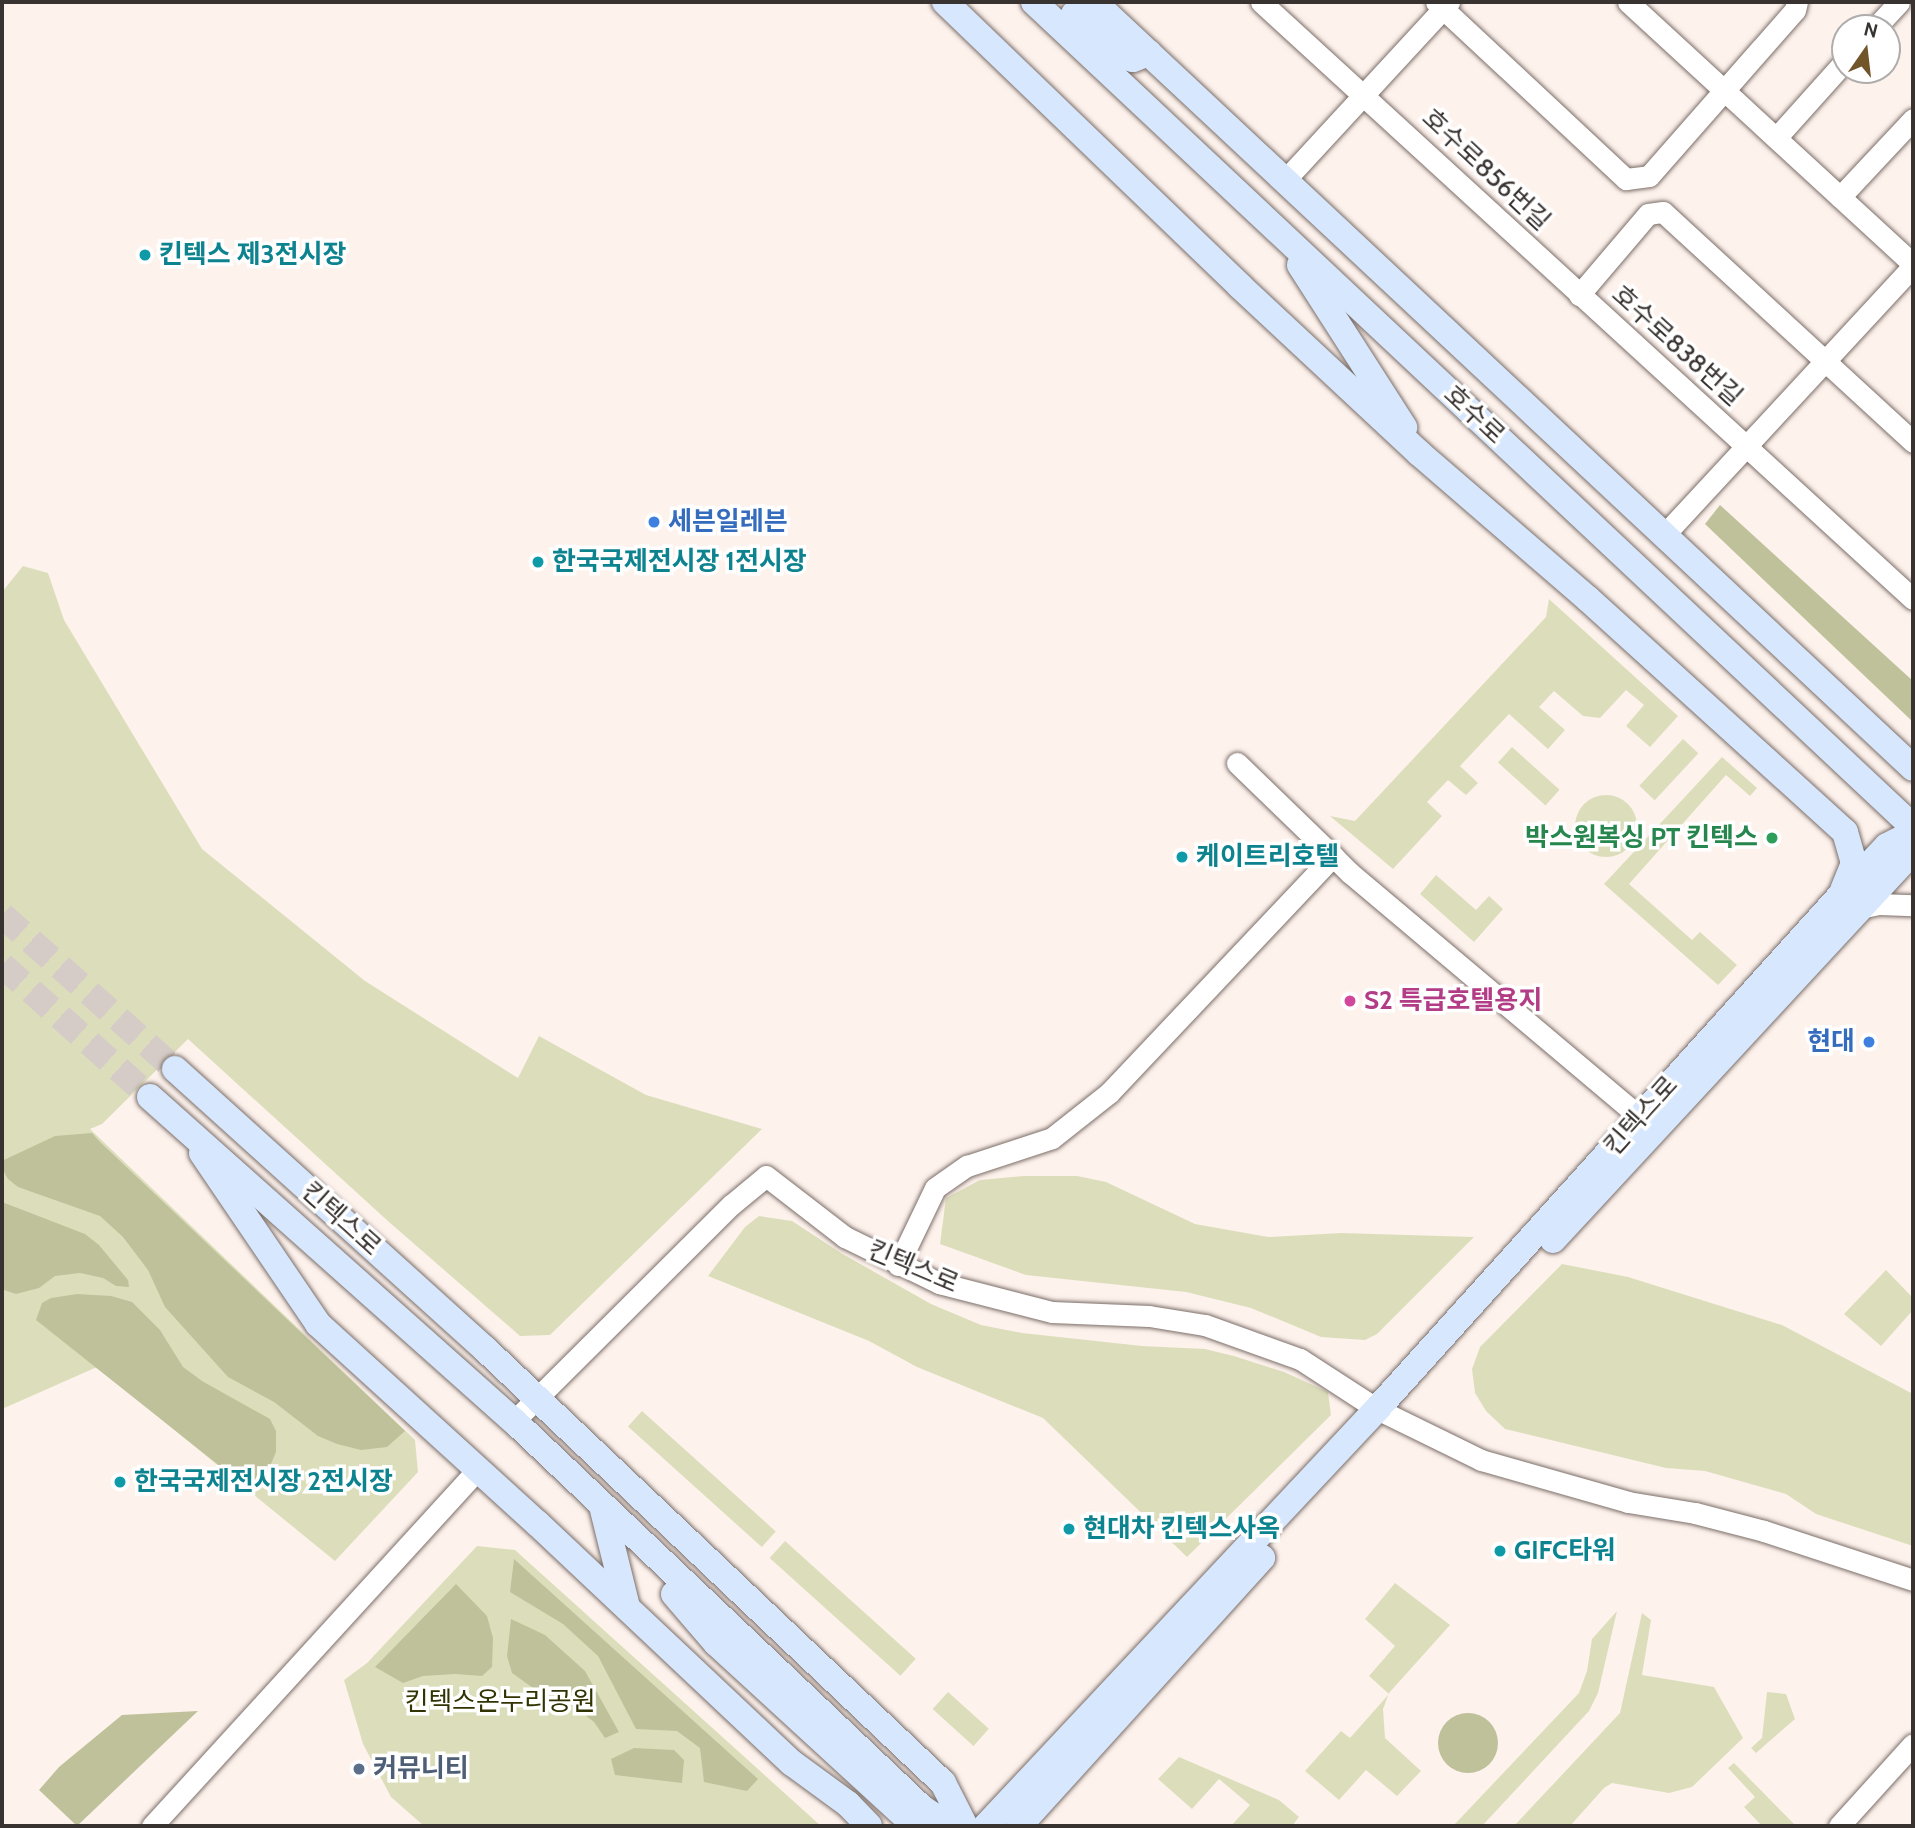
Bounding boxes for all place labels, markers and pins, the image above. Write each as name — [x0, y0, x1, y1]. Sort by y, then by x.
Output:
place label: 킨텍스 제3전시장 — [159, 239, 346, 271]
marker: 킨텍스 제3전시장 — [137, 247, 153, 263]
place label: 세븐일레븐 — [668, 506, 788, 538]
marker: 세븐일레븐 — [646, 514, 662, 530]
place label: 한국국제전시장 1전시장 — [552, 546, 807, 578]
marker: 한국국제전시장 1전시장 — [530, 554, 546, 570]
place label: 박스원복싱 PT 킨텍스 — [1525, 822, 1758, 854]
marker: 박스원복싱 PT 킨텍스 — [1764, 830, 1780, 846]
place label: 케이트리호텔 — [1196, 841, 1340, 873]
marker: 케이트리호텔 — [1174, 849, 1190, 865]
place label: S2 특급호텔용지 — [1364, 985, 1542, 1017]
marker: S2 특급호텔용지 — [1342, 993, 1358, 1009]
place label: 현대 — [1807, 1026, 1855, 1058]
marker: 현대 — [1861, 1034, 1877, 1050]
place label: 한국국제전시장 2전시장 — [134, 1466, 393, 1498]
marker: 한국국제전시장 2전시장 — [112, 1474, 128, 1490]
place label: 현대차 킨텍스사옥 — [1083, 1513, 1280, 1545]
marker: 현대차 킨텍스사옥 — [1061, 1521, 1077, 1537]
place label: GIFC타워 — [1514, 1535, 1616, 1567]
marker: GIFC타워 — [1492, 1543, 1508, 1559]
place label: 커뮤니티 — [373, 1753, 469, 1785]
marker: 커뮤니티 — [351, 1761, 367, 1777]

